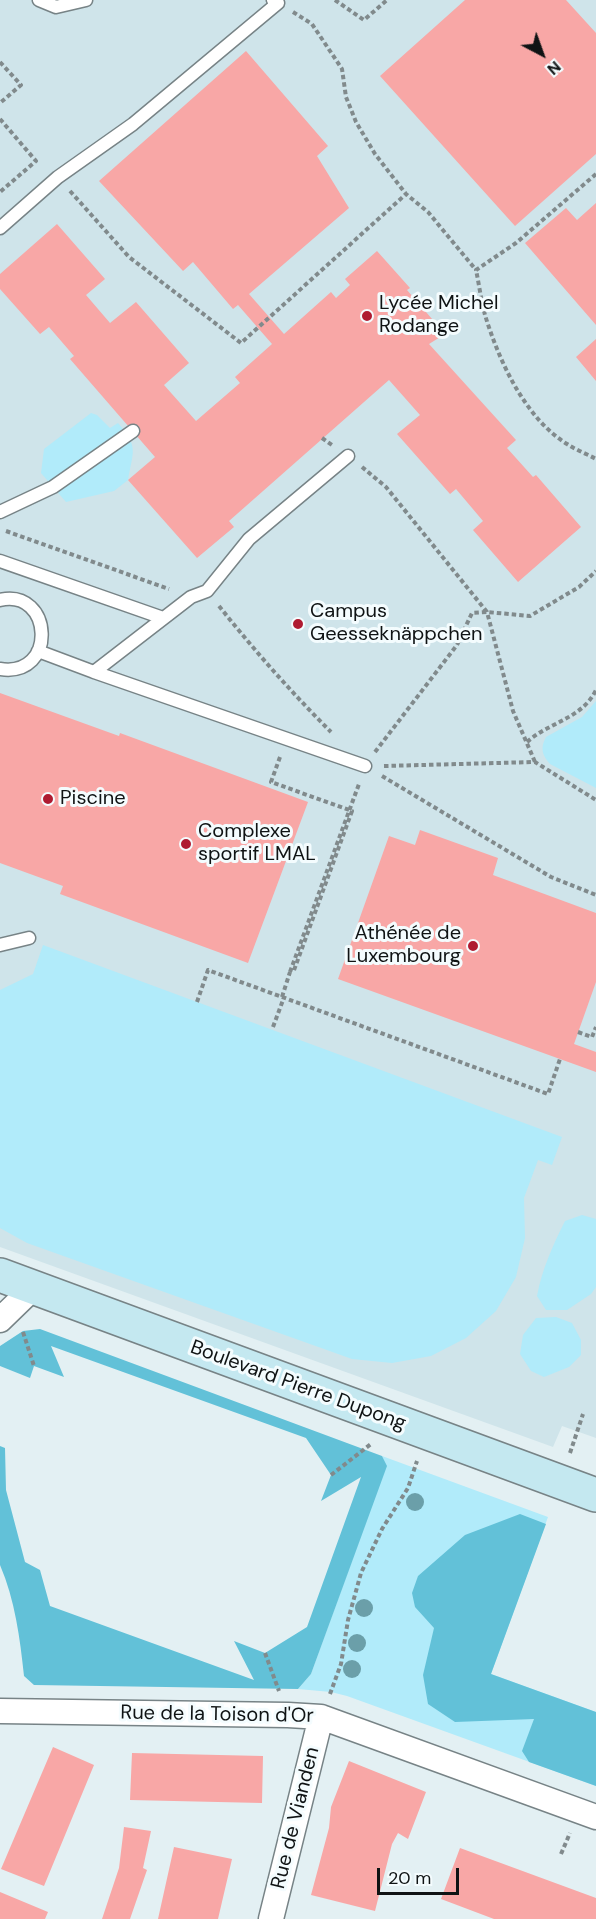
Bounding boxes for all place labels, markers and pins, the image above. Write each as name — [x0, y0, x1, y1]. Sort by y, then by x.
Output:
place label: Lycée Michel Rodange — [379, 292, 498, 339]
marker: Lycée Michel Rodange — [360, 309, 374, 323]
place label: Campus Geesseknäppchen — [310, 600, 483, 647]
marker: Campus Geesseknäppchen — [291, 617, 305, 631]
place label: Piscine — [60, 787, 126, 811]
marker: Piscine — [41, 792, 55, 806]
place label: Complexe sportif LMAL — [198, 820, 316, 867]
marker: Complexe sportif LMAL — [179, 837, 193, 851]
place label: Athénée de Luxembourg — [346, 922, 461, 969]
marker: Athénée de Luxembourg — [466, 939, 480, 953]

